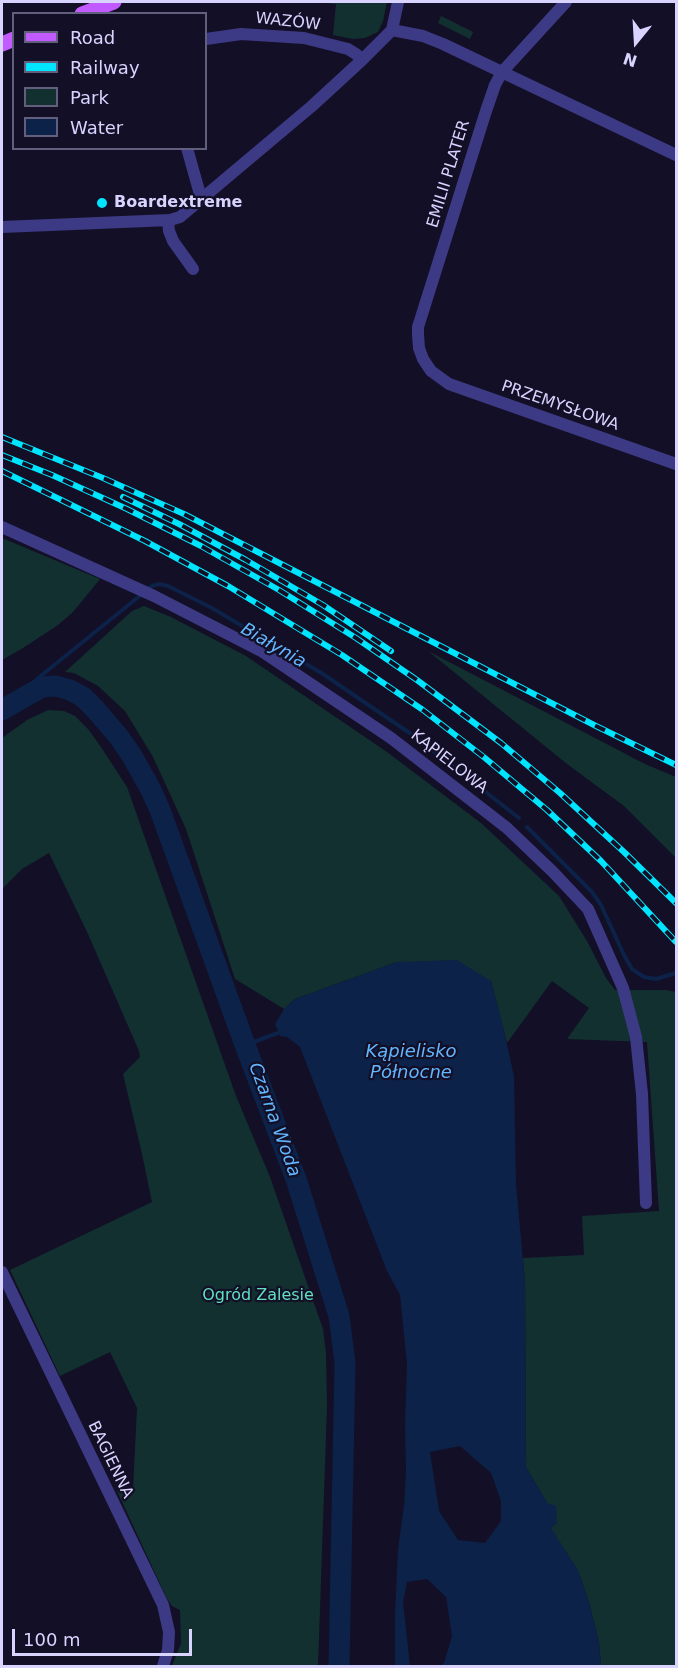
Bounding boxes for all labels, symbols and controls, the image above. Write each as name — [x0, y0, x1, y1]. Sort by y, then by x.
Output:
street label: WAZÓW — [255, 9, 321, 35]
legend — [12, 12, 207, 150]
north arrow — [606, 12, 666, 72]
text: Road — [70, 27, 115, 48]
text: N — [621, 48, 640, 71]
text: Railway — [70, 57, 140, 78]
text: Park — [70, 87, 109, 108]
text: Water — [70, 117, 123, 138]
street label: EMILII PLATER — [423, 118, 475, 230]
place label: Boardextreme — [114, 193, 242, 213]
marker: Boardextreme — [95, 196, 109, 210]
street label: PRZEMYSŁOWA — [499, 377, 621, 435]
water label: Białynia — [237, 619, 309, 673]
street label: KĄPIELOWA — [407, 726, 491, 798]
water label: Kąpielisko Północne — [365, 1041, 457, 1084]
water label: Czarna Woda — [243, 1060, 305, 1180]
park label: Ogród Zalesie — [202, 1286, 314, 1306]
street label: BAGIENNA — [83, 1418, 137, 1502]
scale bar — [15, 1617, 195, 1655]
text: 100 m — [23, 1629, 81, 1650]

